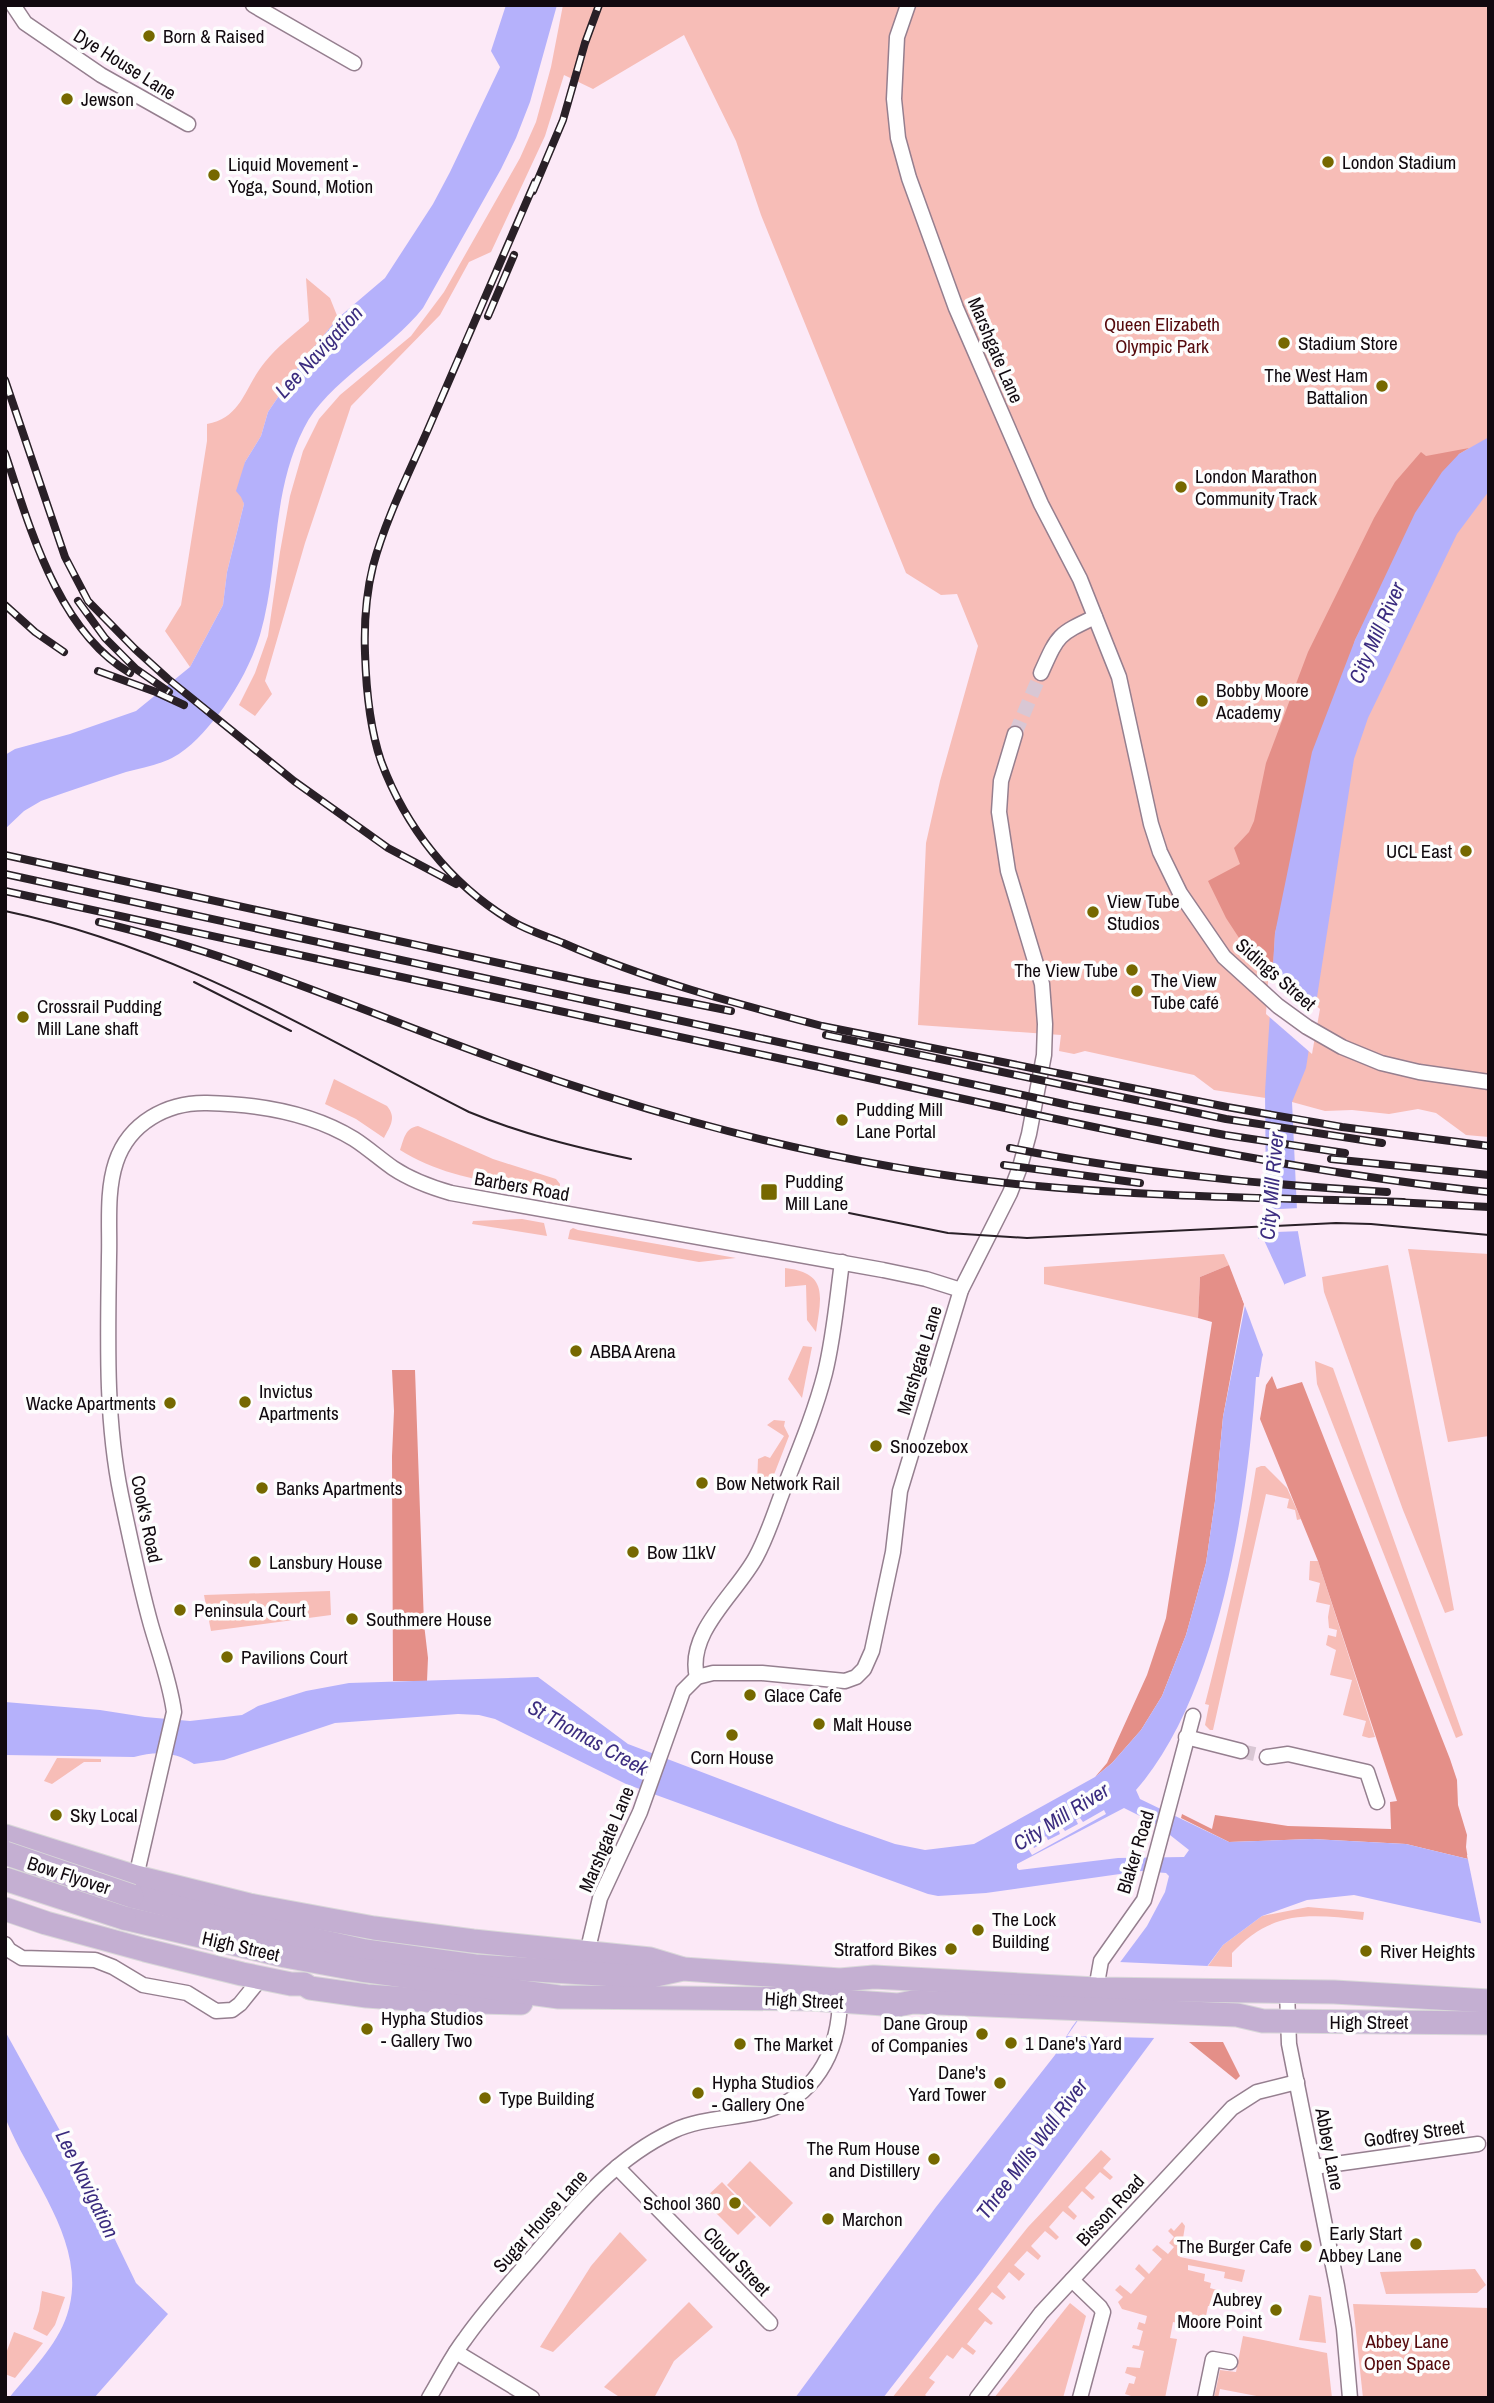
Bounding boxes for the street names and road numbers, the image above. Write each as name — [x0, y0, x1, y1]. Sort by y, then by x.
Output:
street label: Dye House Lane — [69, 22, 181, 106]
street label: Marshgate Lane — [962, 293, 1030, 407]
street label: Sidings Street — [1230, 932, 1322, 1017]
street label: Barbers Road — [472, 1165, 572, 1207]
street label: Marshgate Lane — [890, 1302, 948, 1418]
street label: Cook's Road — [125, 1473, 169, 1565]
street label: Marshgate Lane — [572, 1782, 640, 1896]
street label: Blaker Road — [1110, 1807, 1160, 1897]
street label: Bow Flyover — [24, 1849, 115, 1901]
street label: High Street — [200, 1924, 283, 1968]
street label: High Street — [764, 1985, 845, 2015]
street label: High Street — [1330, 2009, 1409, 2035]
street label: Abbey Lane — [1309, 2105, 1351, 2192]
street label: Godfrey Street — [1362, 2113, 1467, 2153]
street label: Sugar House Lane — [487, 2164, 593, 2278]
street label: Bisson Road — [1070, 2169, 1150, 2251]
street label: Cloud Street — [698, 2221, 777, 2302]

